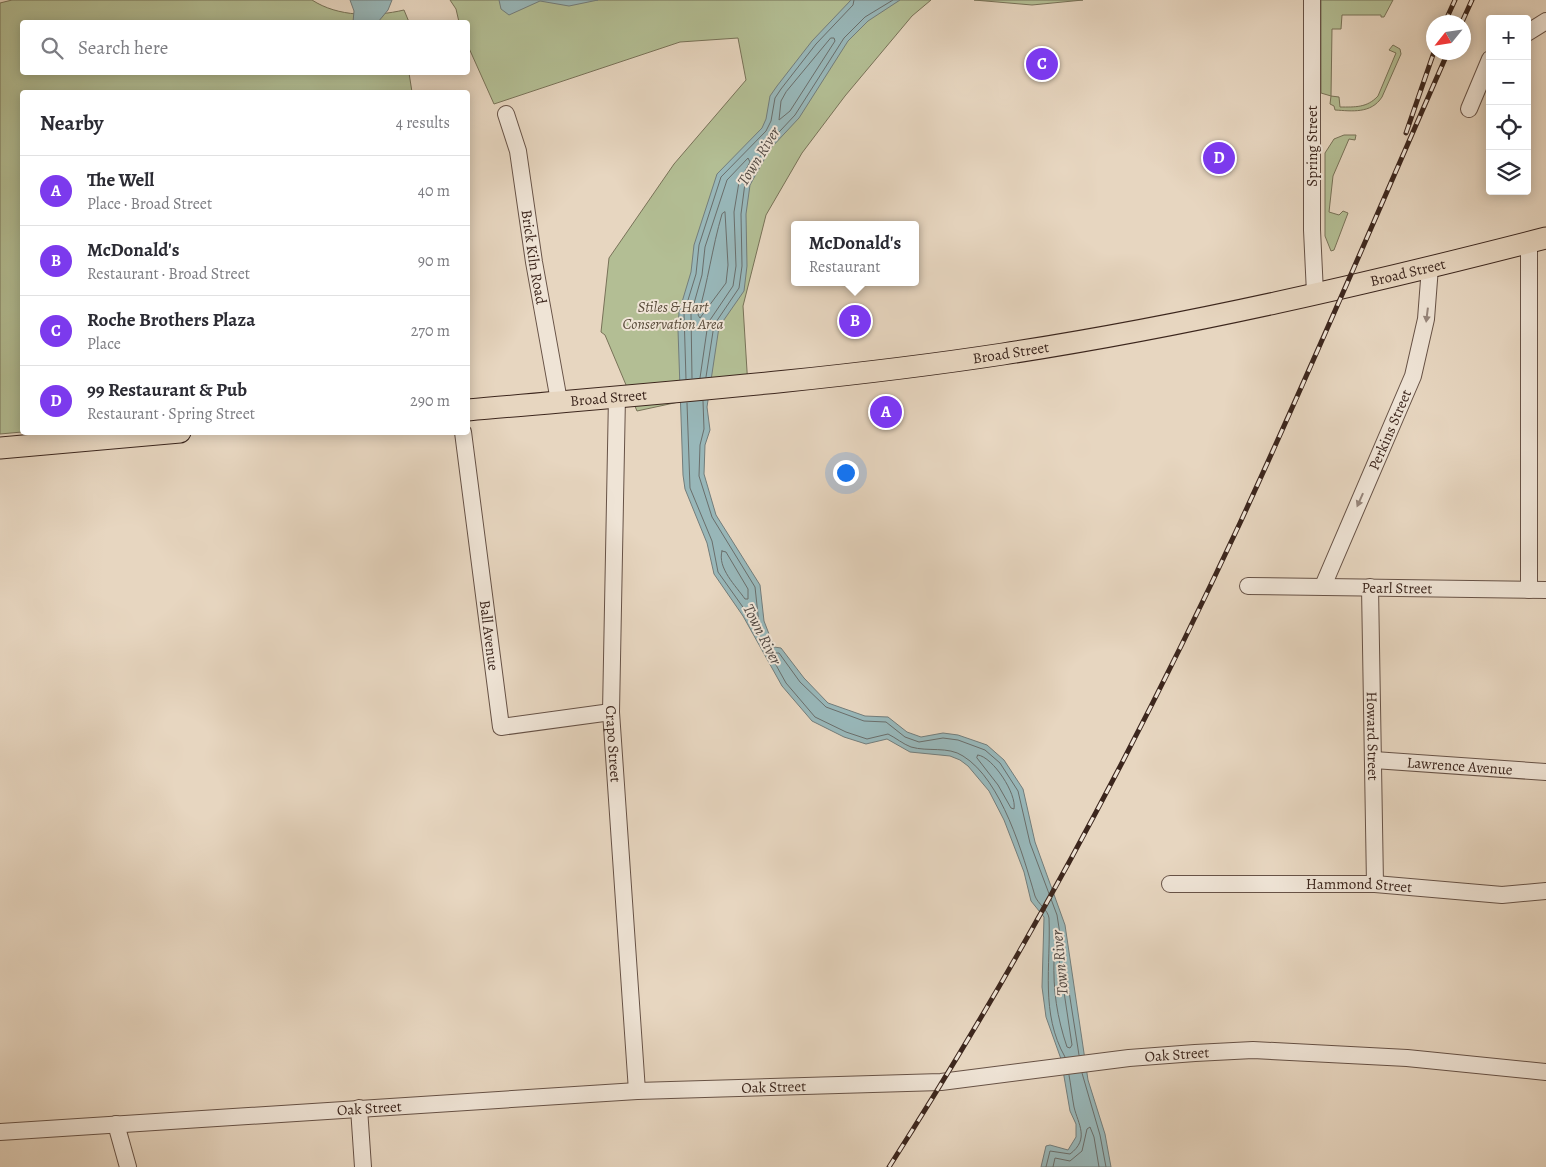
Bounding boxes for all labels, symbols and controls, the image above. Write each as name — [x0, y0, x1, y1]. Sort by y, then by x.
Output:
north arrow — [1426, 15, 1471, 60]
map controls — [1486, 15, 1531, 195]
button: + — [1486, 15, 1531, 60]
search box — [20, 20, 470, 75]
icon: search — [38, 34, 66, 62]
text: Search here — [78, 35, 168, 61]
pin: C — [1026, 45, 1058, 83]
button: − — [1486, 60, 1531, 105]
street label: Spring Street — [1302, 105, 1322, 187]
button: locate — [1486, 105, 1531, 150]
text: Nearby — [40, 109, 103, 137]
text: 4 results — [396, 112, 450, 134]
water label: Town River — [732, 122, 786, 190]
pin: D — [1203, 139, 1235, 177]
button: layers — [1486, 150, 1531, 195]
text: The Well — [87, 167, 154, 193]
text: A — [51, 180, 61, 202]
text: 40 m — [418, 180, 450, 202]
text: Place · Broad Street — [87, 193, 212, 215]
street label: Brick Kiln Road — [517, 208, 552, 307]
popup — [791, 221, 919, 286]
text: McDonald's — [809, 230, 901, 256]
text: McDonald's — [87, 237, 179, 263]
text: B — [51, 250, 61, 272]
text: 90 m — [418, 250, 450, 272]
street label: Broad Street — [1368, 254, 1448, 291]
text: Restaurant — [809, 256, 881, 278]
text: Restaurant · Broad Street — [87, 263, 250, 285]
park label: Stiles & Hart Conservation Area — [623, 297, 723, 334]
pin: B — [839, 302, 871, 340]
text: Roche Brothers Plaza — [87, 307, 255, 333]
one-way arrow — [1423, 307, 1431, 323]
text: C — [51, 320, 61, 342]
text: 270 m — [411, 320, 450, 342]
text: Place — [87, 333, 121, 355]
street label: Broad Street — [971, 337, 1051, 368]
text: 99 Restaurant & Pub — [87, 377, 247, 403]
street label: Broad Street — [569, 384, 648, 411]
street label: Perkins Street — [1364, 386, 1416, 473]
text: D — [50, 390, 62, 412]
text: 290 m — [410, 390, 450, 412]
pin: A — [870, 393, 902, 431]
text: Restaurant · Spring Street — [87, 403, 255, 425]
your location — [833, 460, 859, 486]
one-way arrow — [1356, 493, 1364, 507]
street label: Pearl Street — [1362, 578, 1433, 598]
street label: Ball Avenue — [475, 599, 504, 672]
water label: Town River — [737, 600, 787, 669]
street label: Howard Street — [1362, 691, 1383, 781]
street label: Crapo Street — [601, 705, 626, 783]
street label: Lawrence Avenue — [1406, 752, 1514, 780]
street label: Hammond Street — [1306, 874, 1413, 897]
water label: Town River — [1046, 929, 1074, 997]
street label: Oak Street — [1144, 1042, 1210, 1067]
street label: Oak Street — [741, 1076, 806, 1098]
street label: Oak Street — [336, 1096, 402, 1120]

